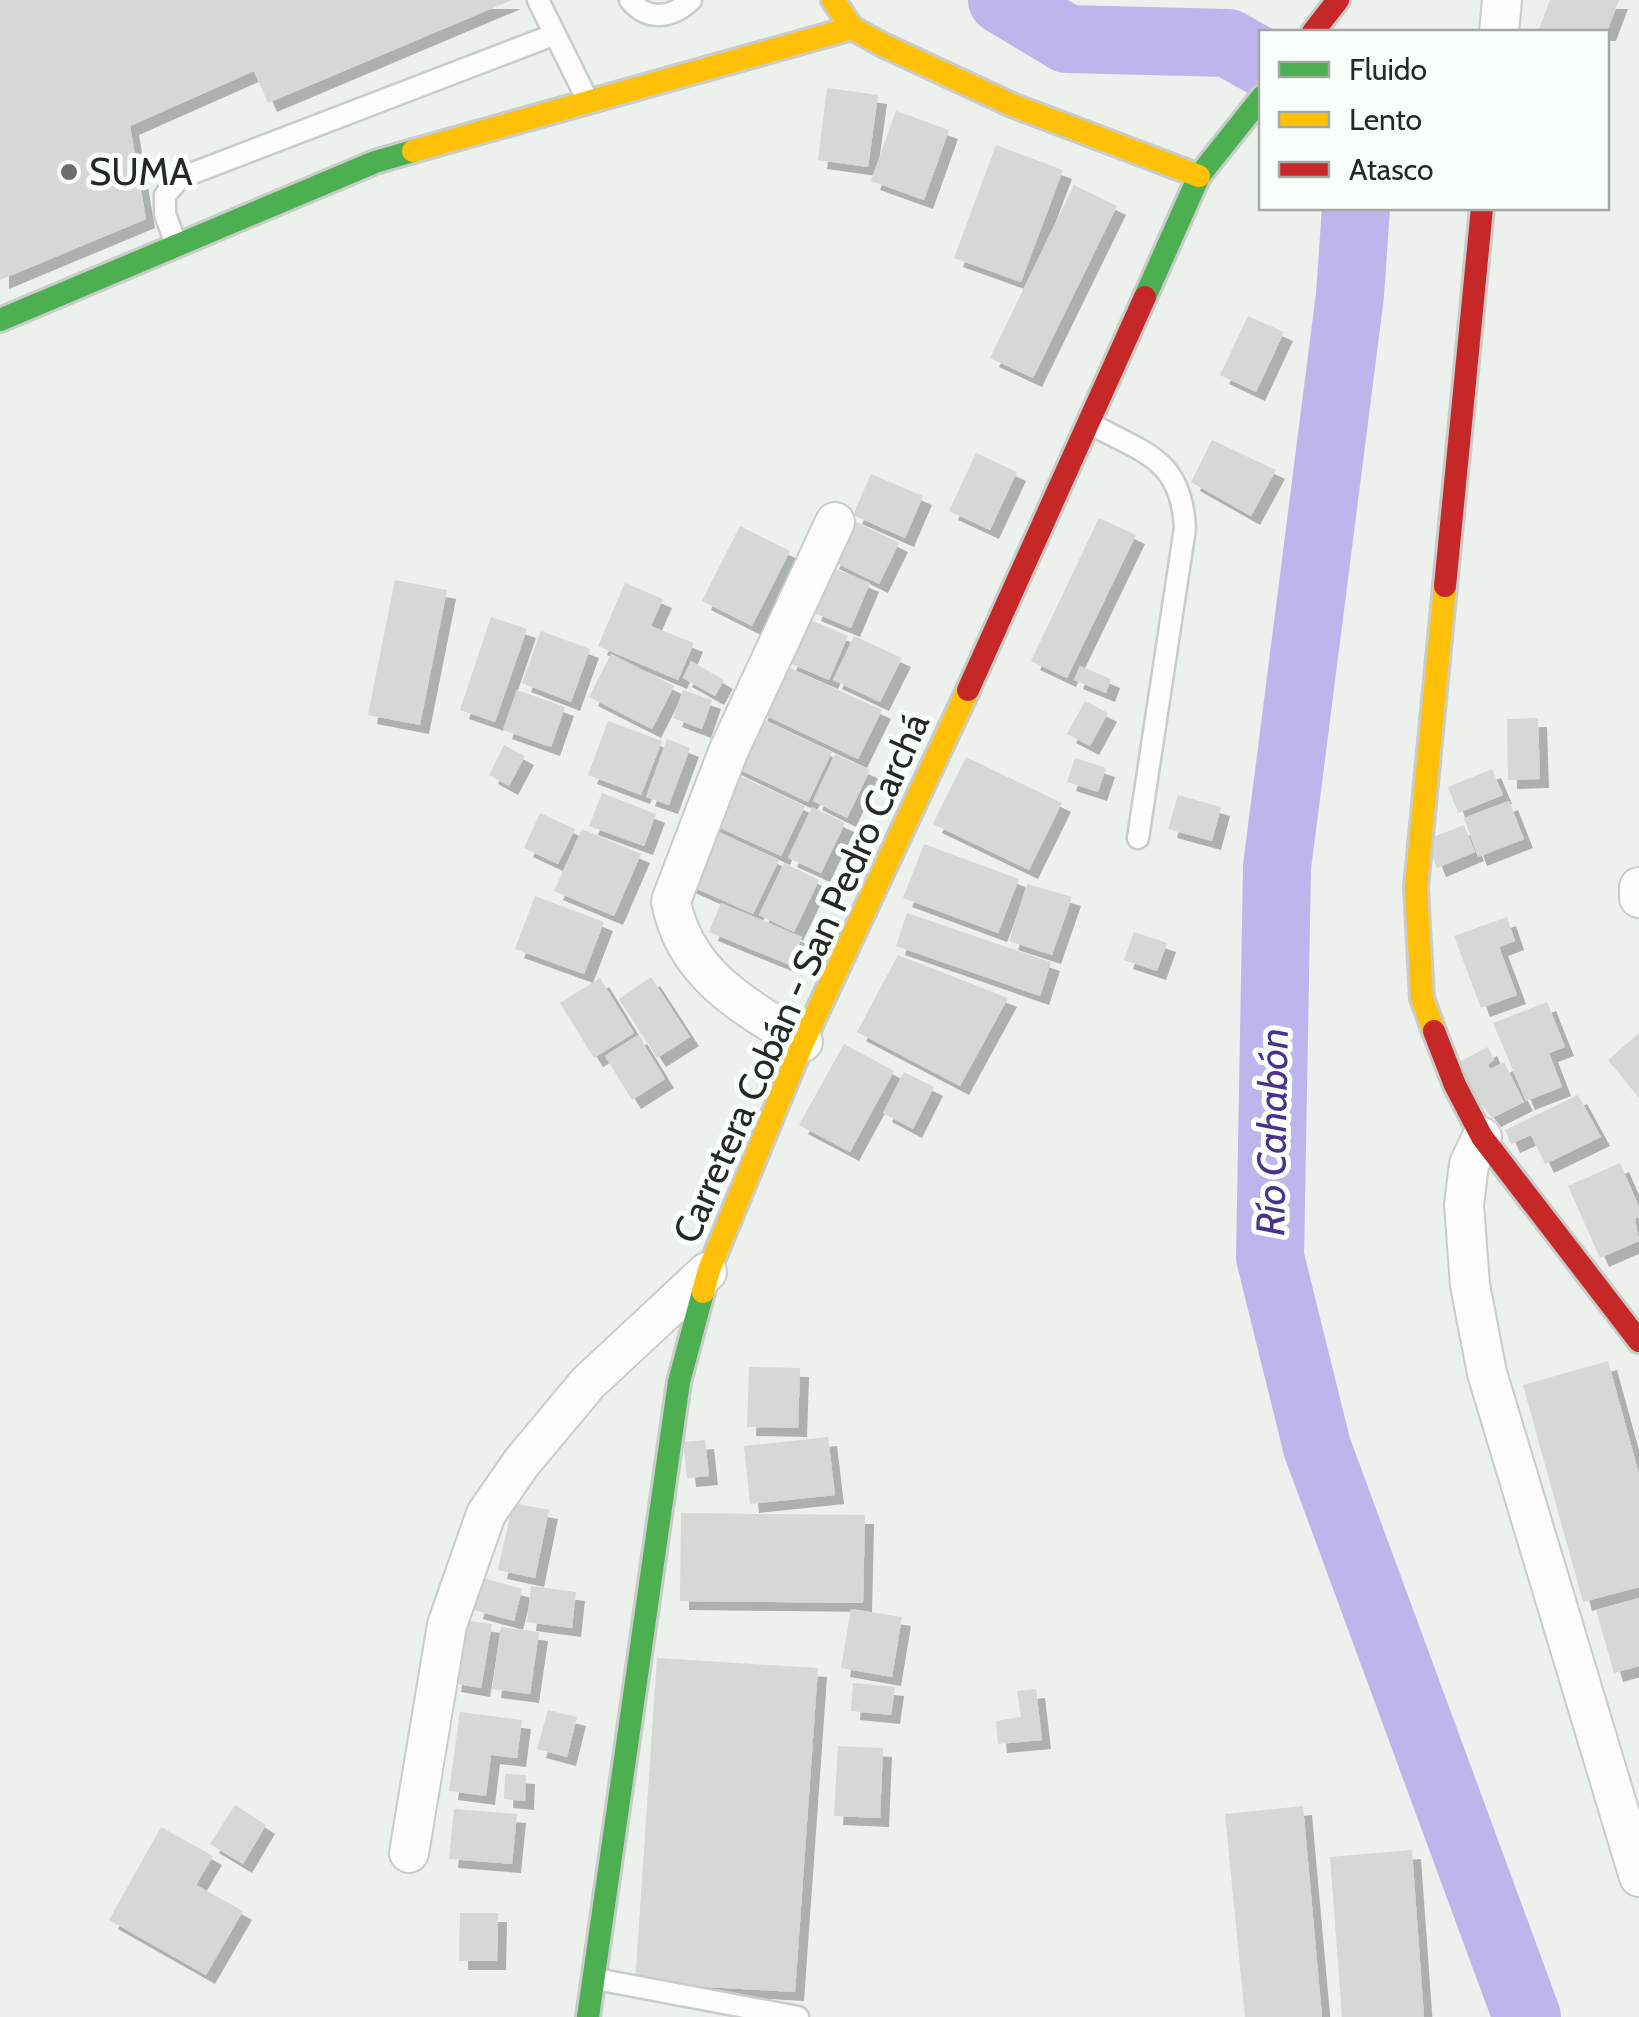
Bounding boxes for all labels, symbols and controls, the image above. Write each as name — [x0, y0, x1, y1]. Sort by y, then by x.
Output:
legend — [1259, 30, 1609, 210]
text: Fluido — [1349, 51, 1427, 88]
text: Lento — [1349, 101, 1422, 138]
place label: SUMA — [89, 148, 193, 195]
text: Atasco — [1349, 151, 1434, 188]
marker: SUMA — [58, 161, 80, 183]
street label: Carretera Cobán - San Pedro Carchá — [662, 706, 939, 1250]
water label: Río Cahabón — [1245, 1028, 1298, 1236]

